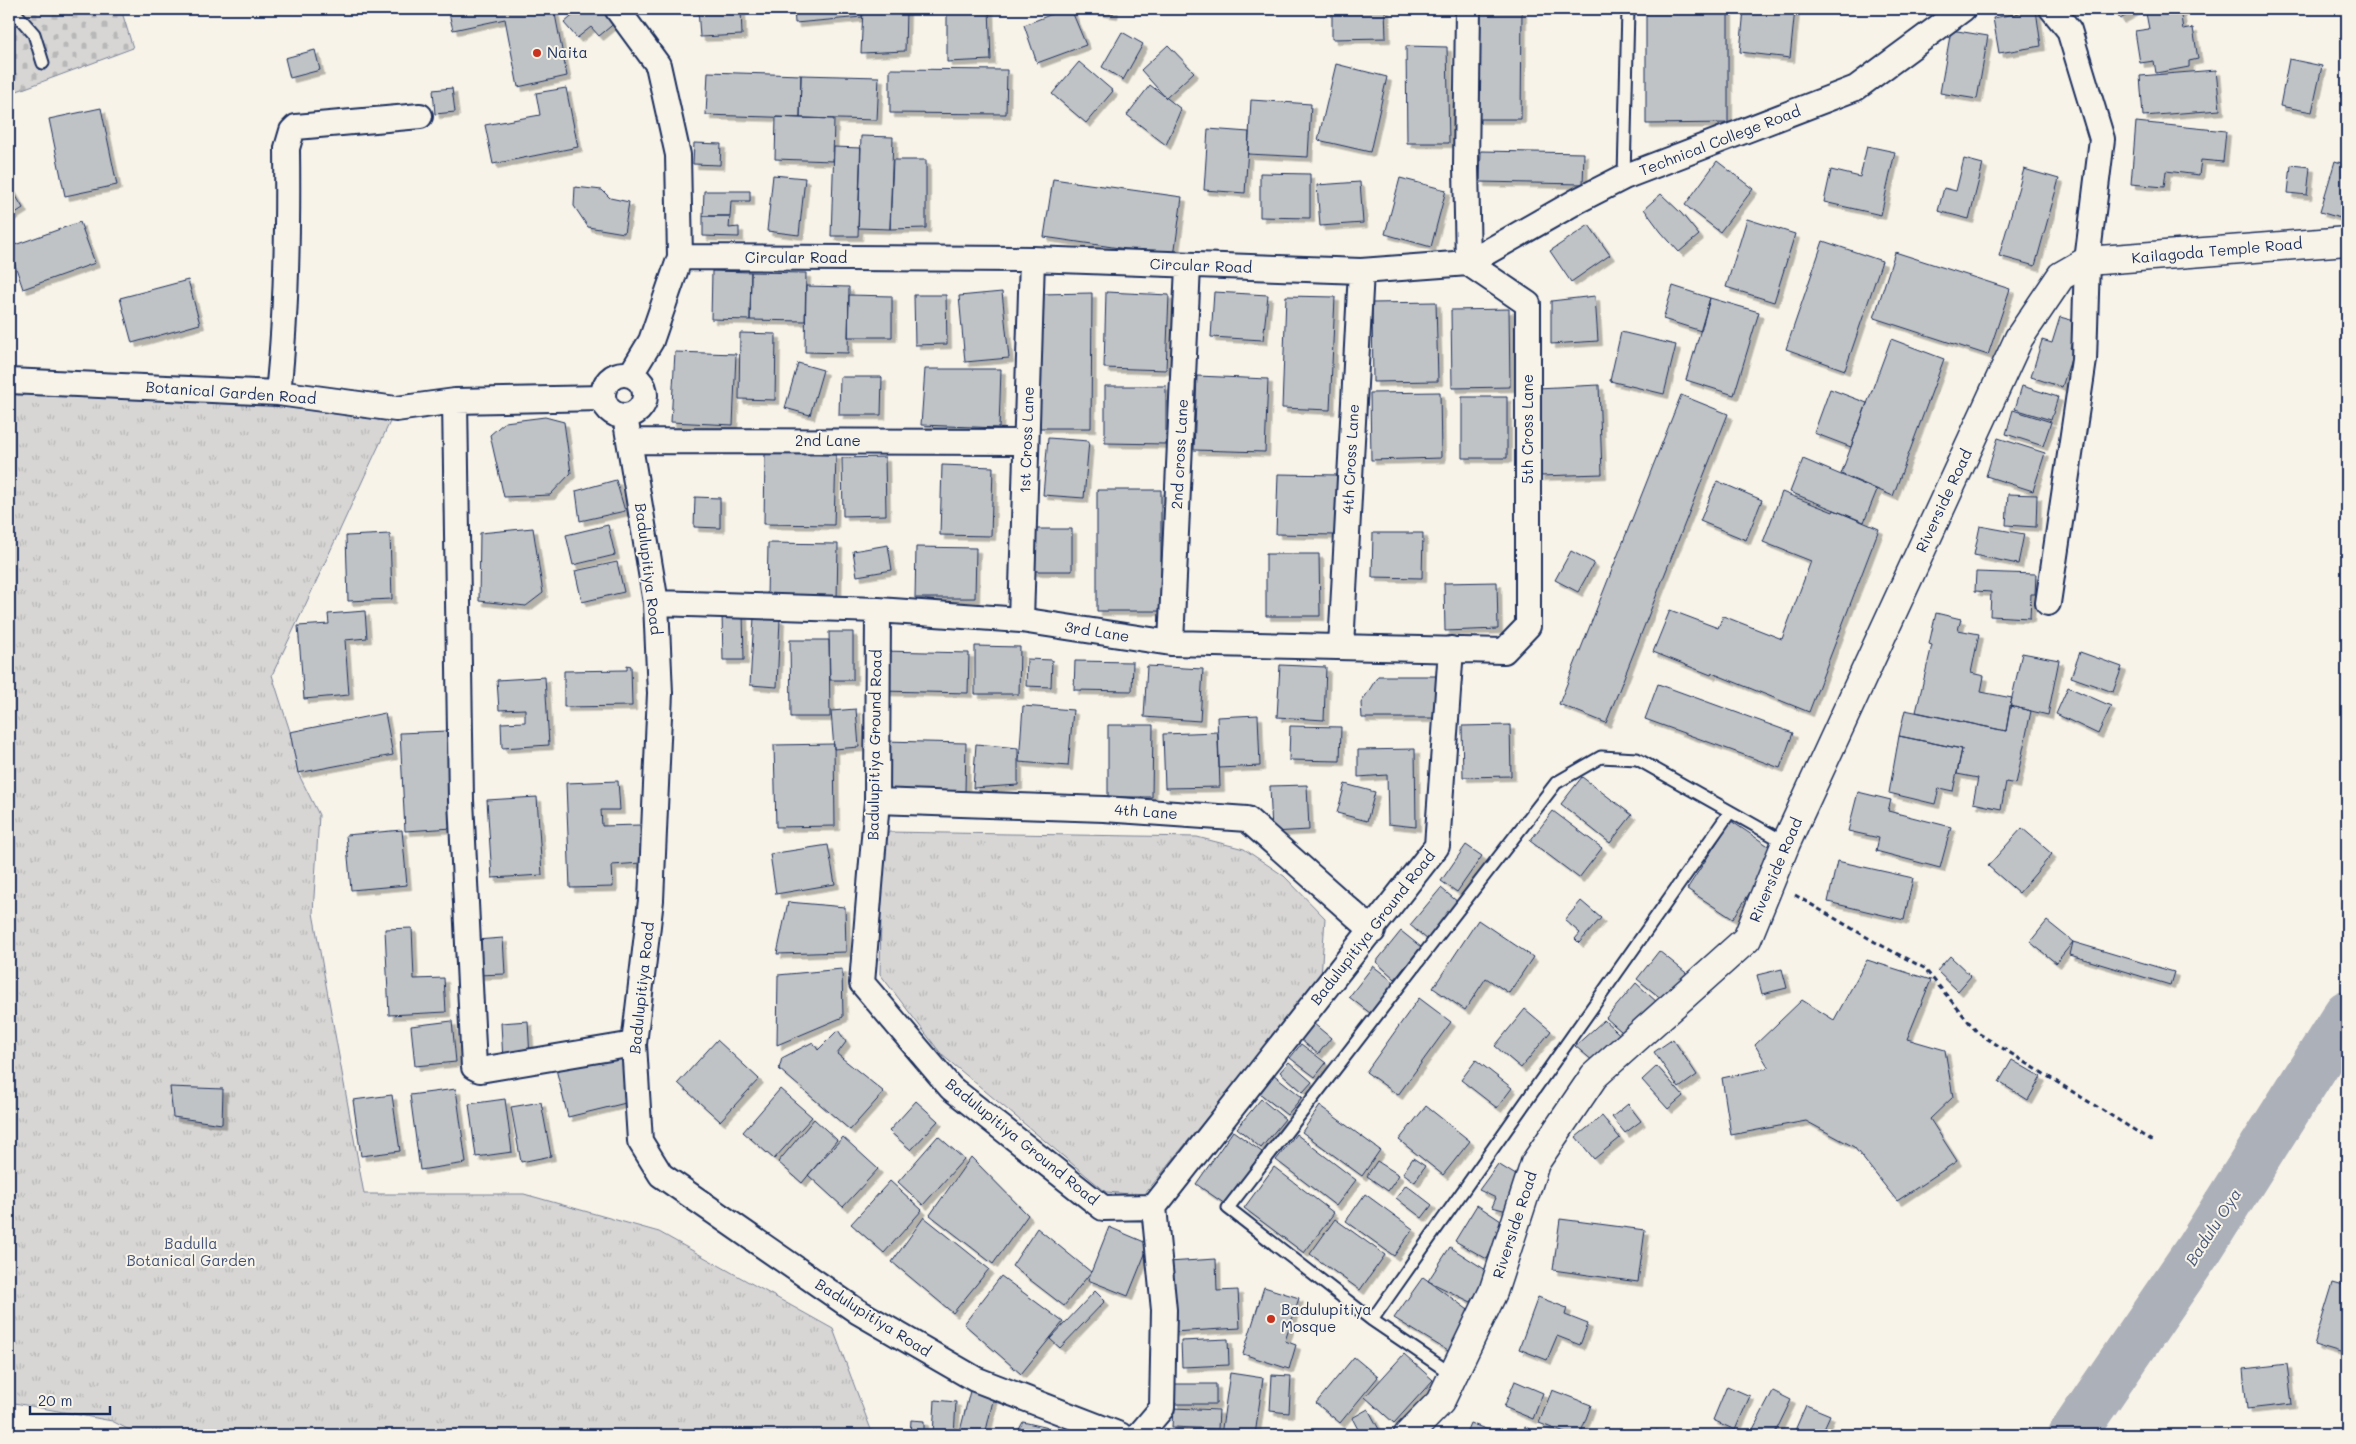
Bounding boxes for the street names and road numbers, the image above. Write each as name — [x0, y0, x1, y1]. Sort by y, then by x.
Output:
street label: Technical College Road — [1636, 100, 1803, 180]
street label: Kailagoda Temple Road — [2131, 233, 2303, 267]
street label: Circular Road — [745, 247, 847, 267]
street label: Circular Road — [1149, 253, 1253, 277]
street label: 5th Cross Lane — [1517, 374, 1537, 484]
street label: Botanical Garden Road — [145, 376, 317, 408]
street label: 1st Cross Lane — [1014, 386, 1038, 494]
street label: 2nd cross Lane — [1166, 398, 1192, 510]
street label: 4th Cross Lane — [1337, 403, 1363, 514]
street label: 2nd Lane — [795, 430, 861, 450]
street label: Riverside Road — [1910, 446, 1976, 555]
street label: Badulupitiya Road — [631, 502, 667, 636]
street label: 3rd Lane — [1063, 616, 1131, 646]
street label: Badulupitiya Ground Road — [862, 649, 886, 841]
street label: 4th Lane — [1114, 799, 1178, 823]
street label: Riverside Road — [1744, 814, 1806, 925]
street label: Badulupitiya Ground Road — [1306, 846, 1439, 1009]
street label: Badulupitiya Road — [624, 921, 658, 1055]
street label: Badulupitiya Ground Road — [942, 1073, 1103, 1209]
street label: Riverside Road — [1487, 1168, 1541, 1281]
street label: Badulupitiya Road — [812, 1274, 935, 1361]

